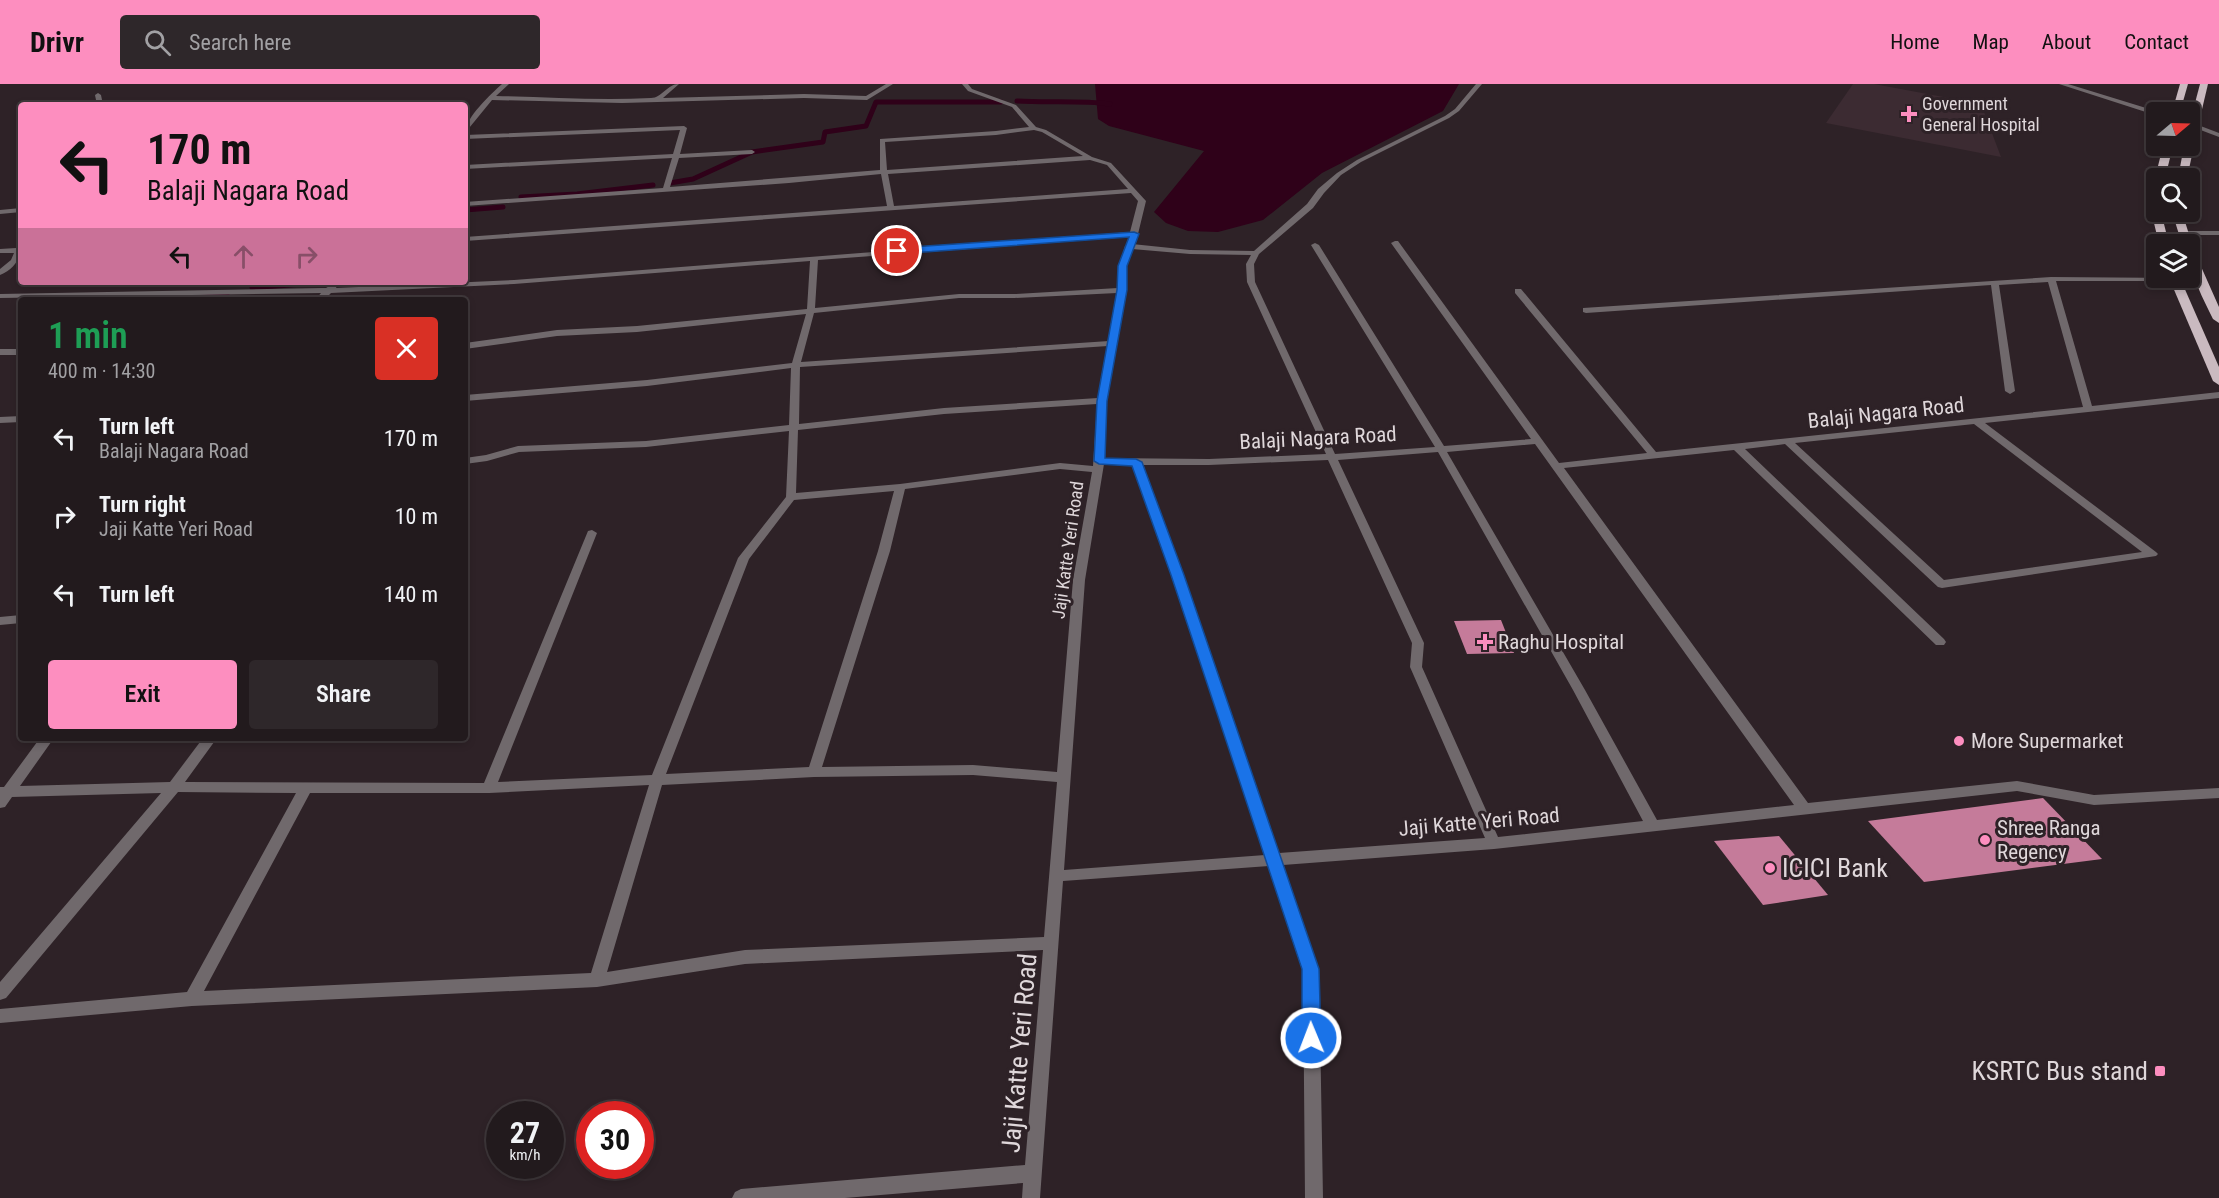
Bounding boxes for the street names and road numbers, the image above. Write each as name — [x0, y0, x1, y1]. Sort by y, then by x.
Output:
street label: Balaji Nagara Road — [1807, 393, 1965, 433]
street label: Balaji Nagara Road — [1239, 422, 1397, 454]
street label: Jaji Katte Yeri Road — [1047, 480, 1088, 620]
street label: Jaji Katte Yeri Road — [1397, 803, 1561, 841]
street label: Jaji Katte Yeri Road — [995, 952, 1043, 1154]

